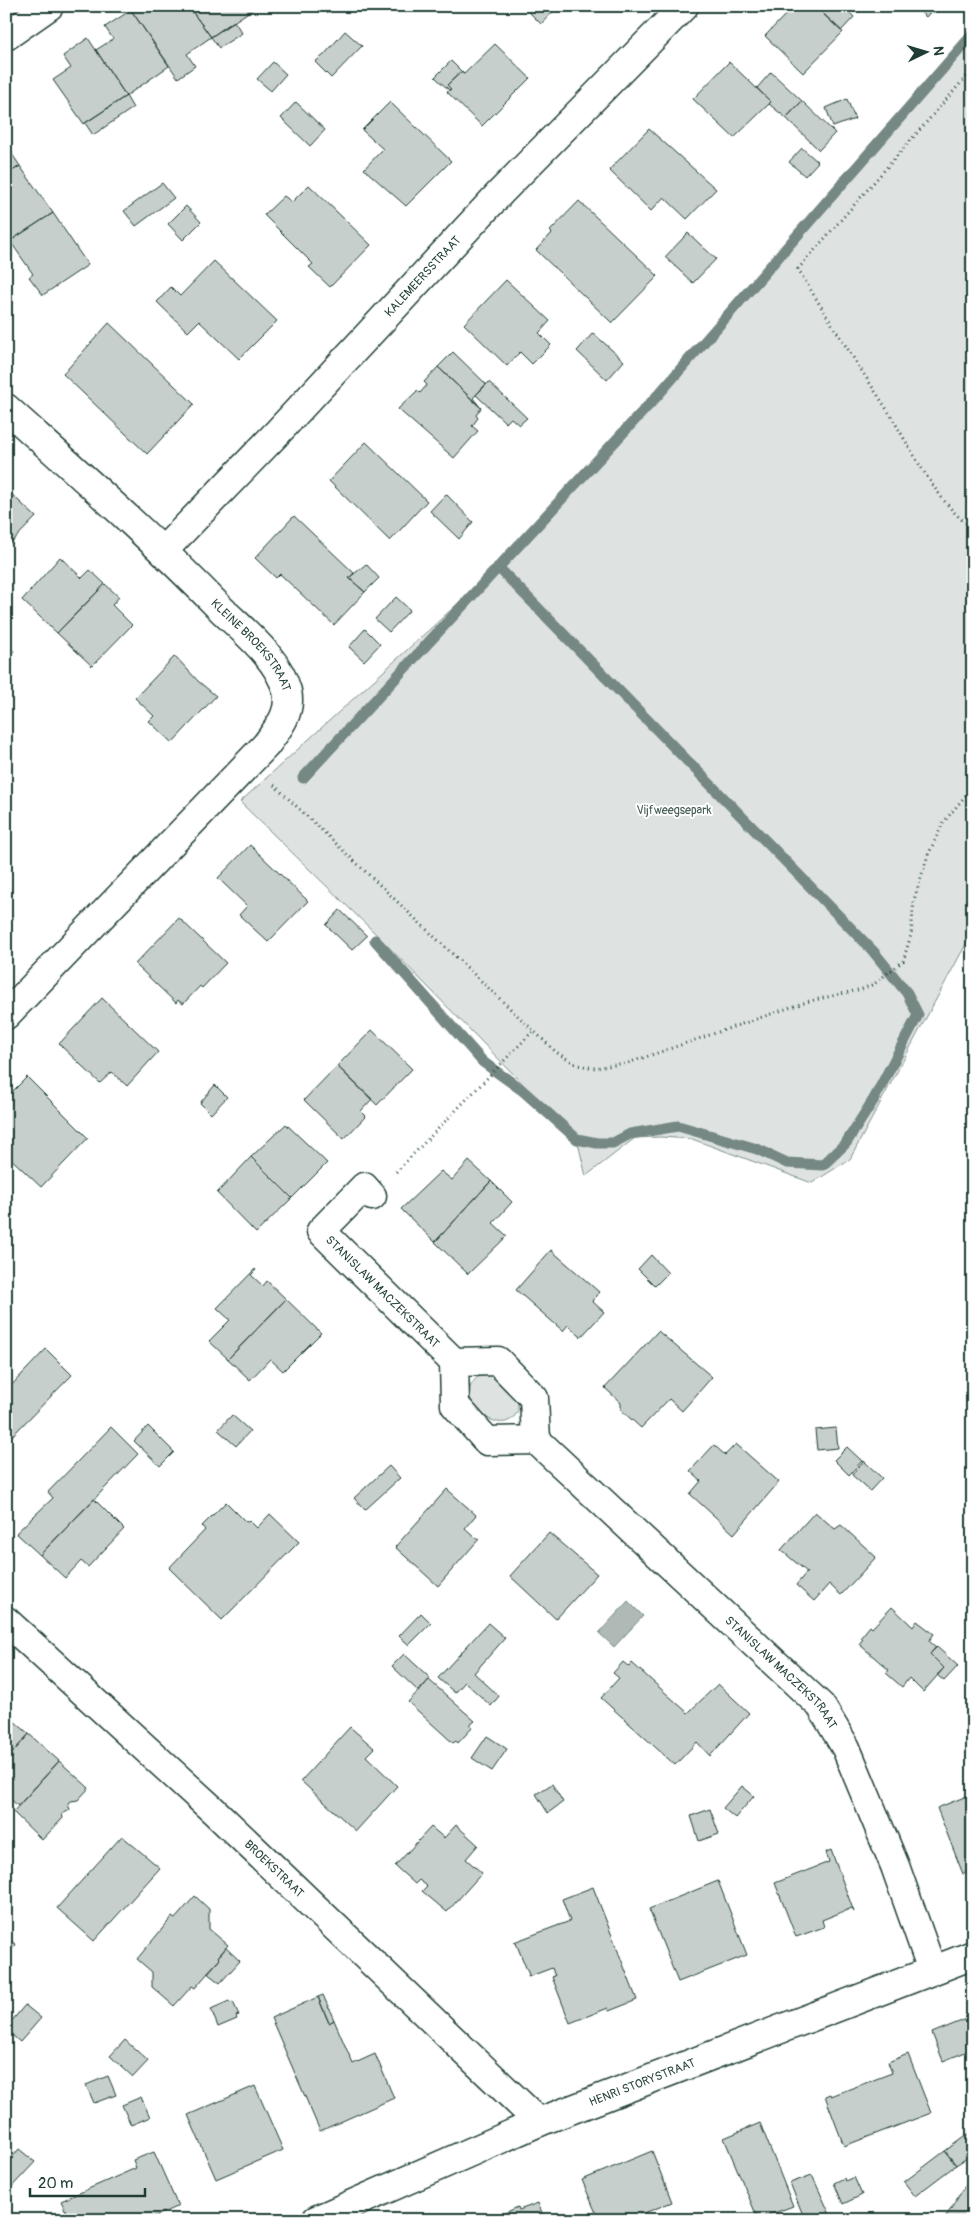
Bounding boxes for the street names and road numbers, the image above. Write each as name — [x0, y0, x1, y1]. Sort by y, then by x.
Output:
street label: KALEMEERSSTRAAT — [381, 232, 464, 320]
street label: KLEINE BROEKSTRAAT — [208, 596, 294, 693]
street label: STANISLAW MACZEKSTRAAT — [323, 1232, 443, 1351]
street label: STANISLAW MACZEKSTRAAT — [722, 1613, 840, 1732]
street label: BROEKSTRAAT — [241, 1837, 307, 1901]
street label: HENRI STORYSTRAAT — [587, 2055, 697, 2110]

